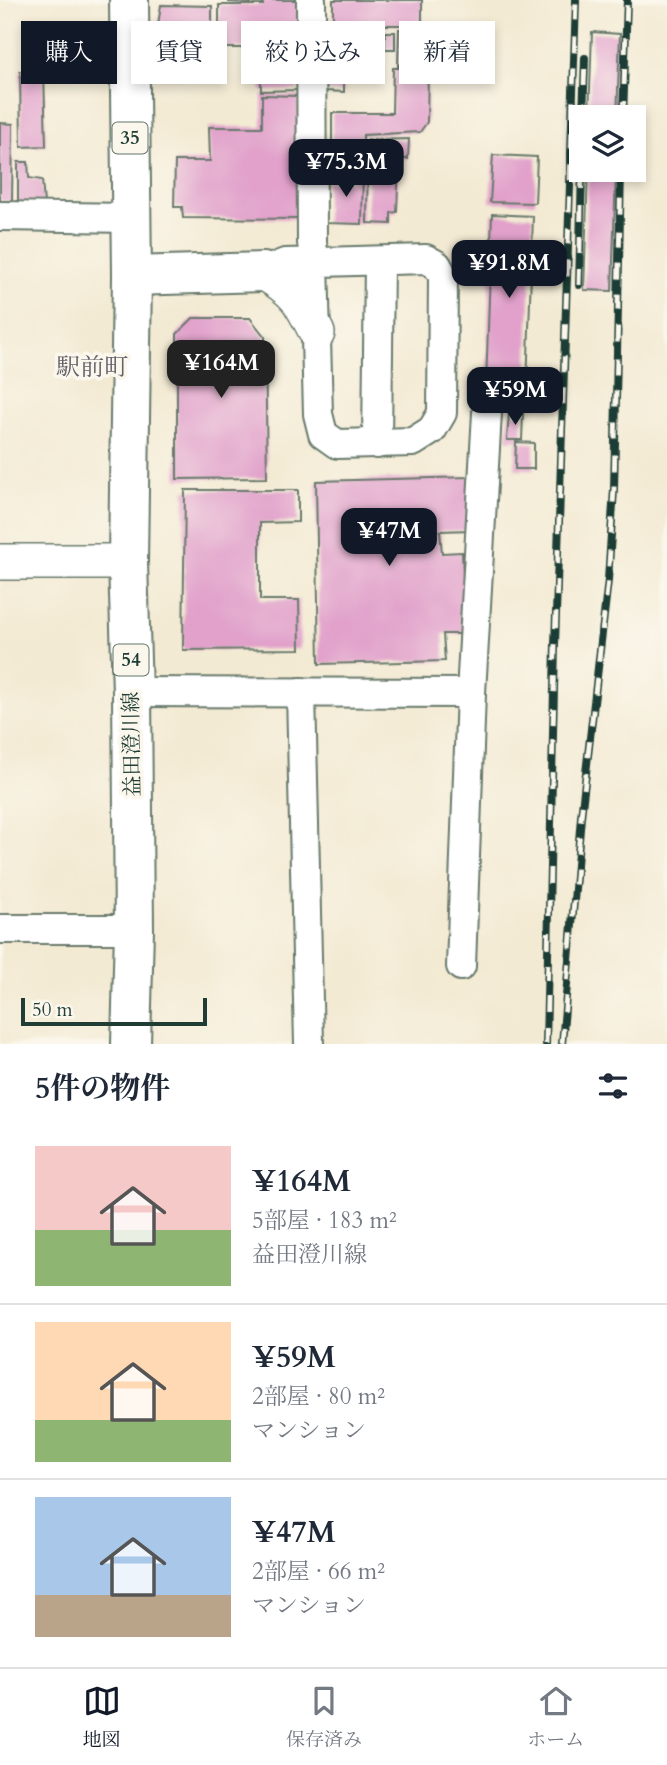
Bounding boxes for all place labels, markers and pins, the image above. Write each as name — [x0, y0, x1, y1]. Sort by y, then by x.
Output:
pin: ¥75.3M — [289, 140, 403, 199]
pin: ¥91.8M — [452, 240, 566, 300]
pin: ¥164M — [172, 340, 270, 400]
pin: ¥59M — [474, 368, 556, 427]
pin: ¥47M — [348, 508, 430, 568]

